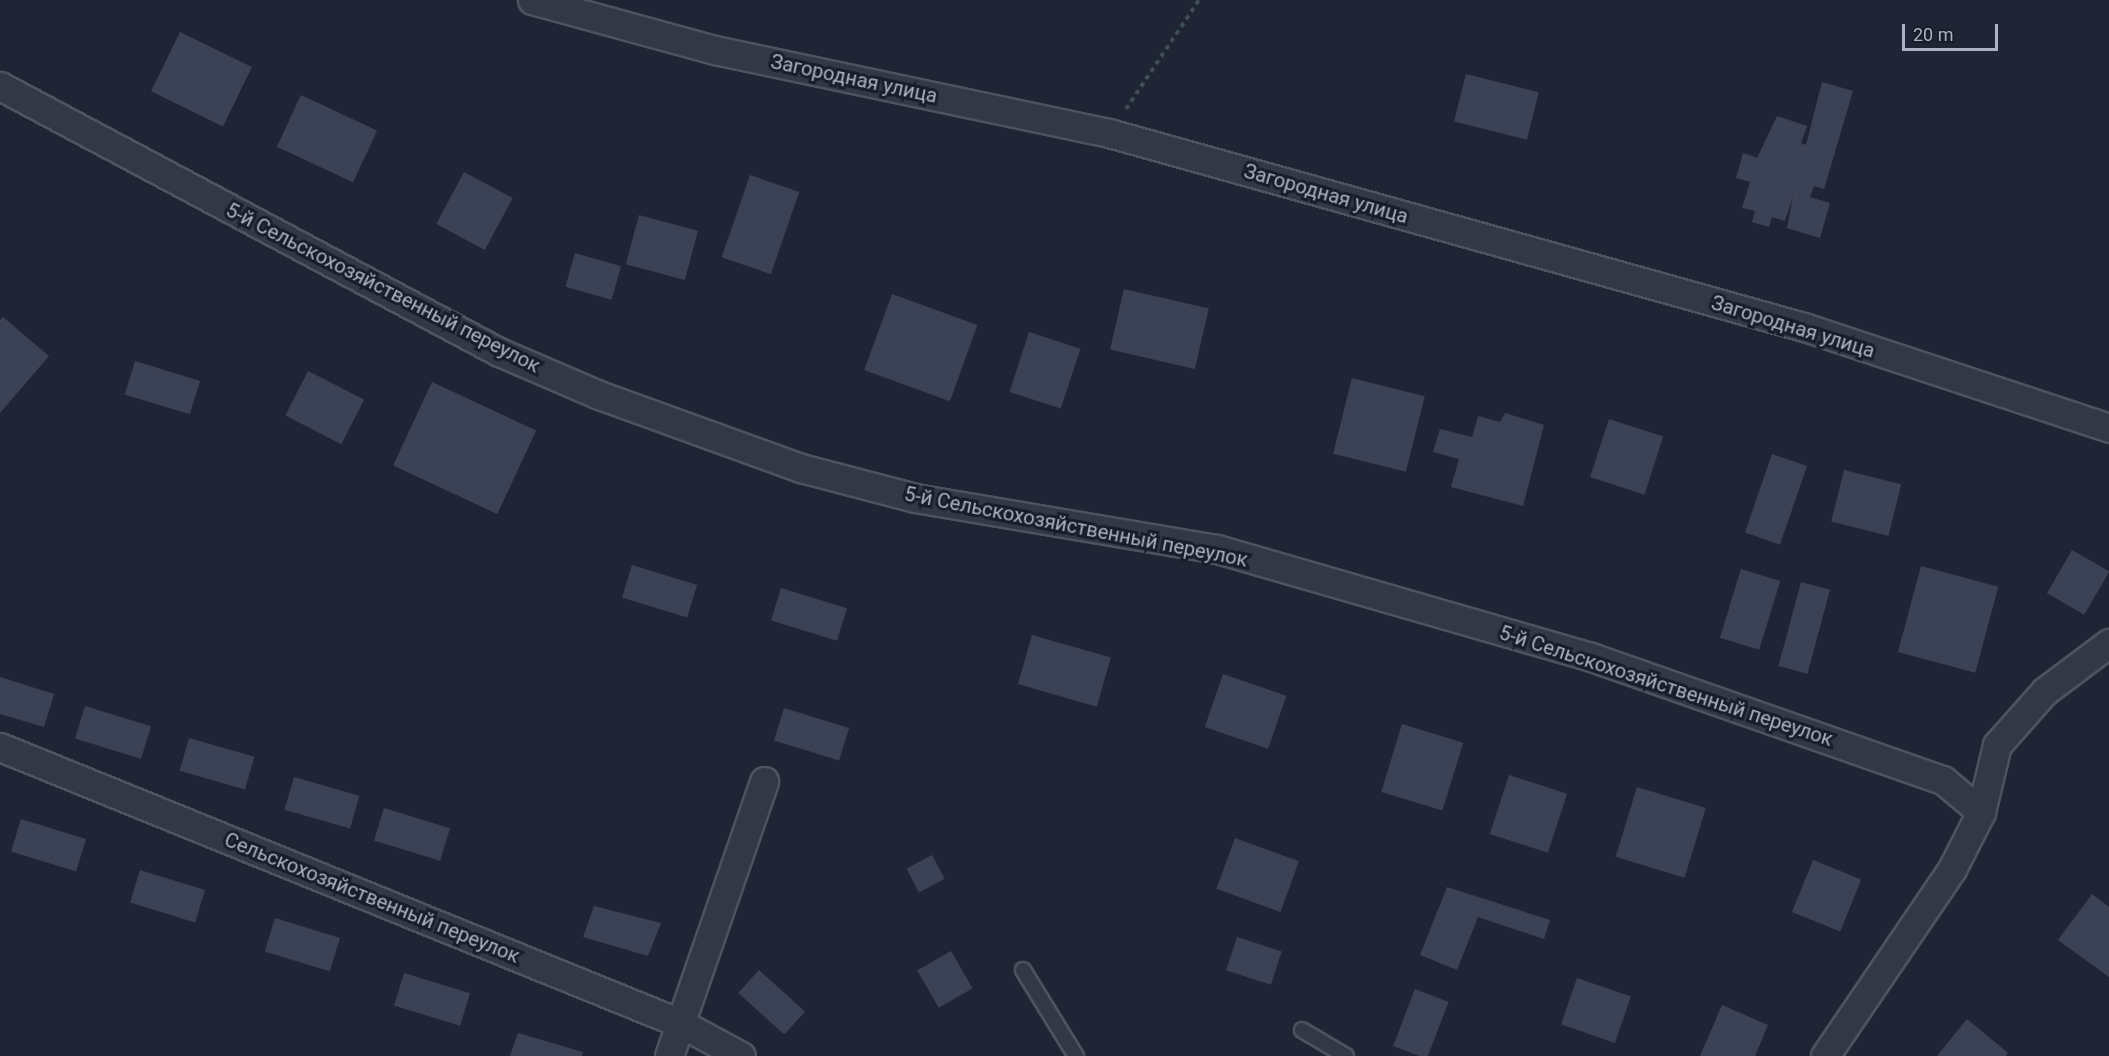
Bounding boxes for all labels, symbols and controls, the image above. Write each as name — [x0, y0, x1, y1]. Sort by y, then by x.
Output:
scale bar — [1905, 12, 2001, 50]
text: 20 m — [1913, 24, 1953, 45]
street label: Загородная улица — [769, 50, 939, 108]
street label: Загородная улица — [1241, 159, 1411, 229]
street label: 5-й Сельскохозяйственный переулок — [222, 198, 544, 378]
street label: Загородная улица — [1708, 291, 1878, 363]
street label: 5-й Сельскохозяйственный переулок — [902, 482, 1250, 572]
street label: 5-й Сельскохозяйственный переулок — [1496, 621, 1836, 751]
street label: Сельскохозяйственный переулок — [221, 828, 523, 968]

